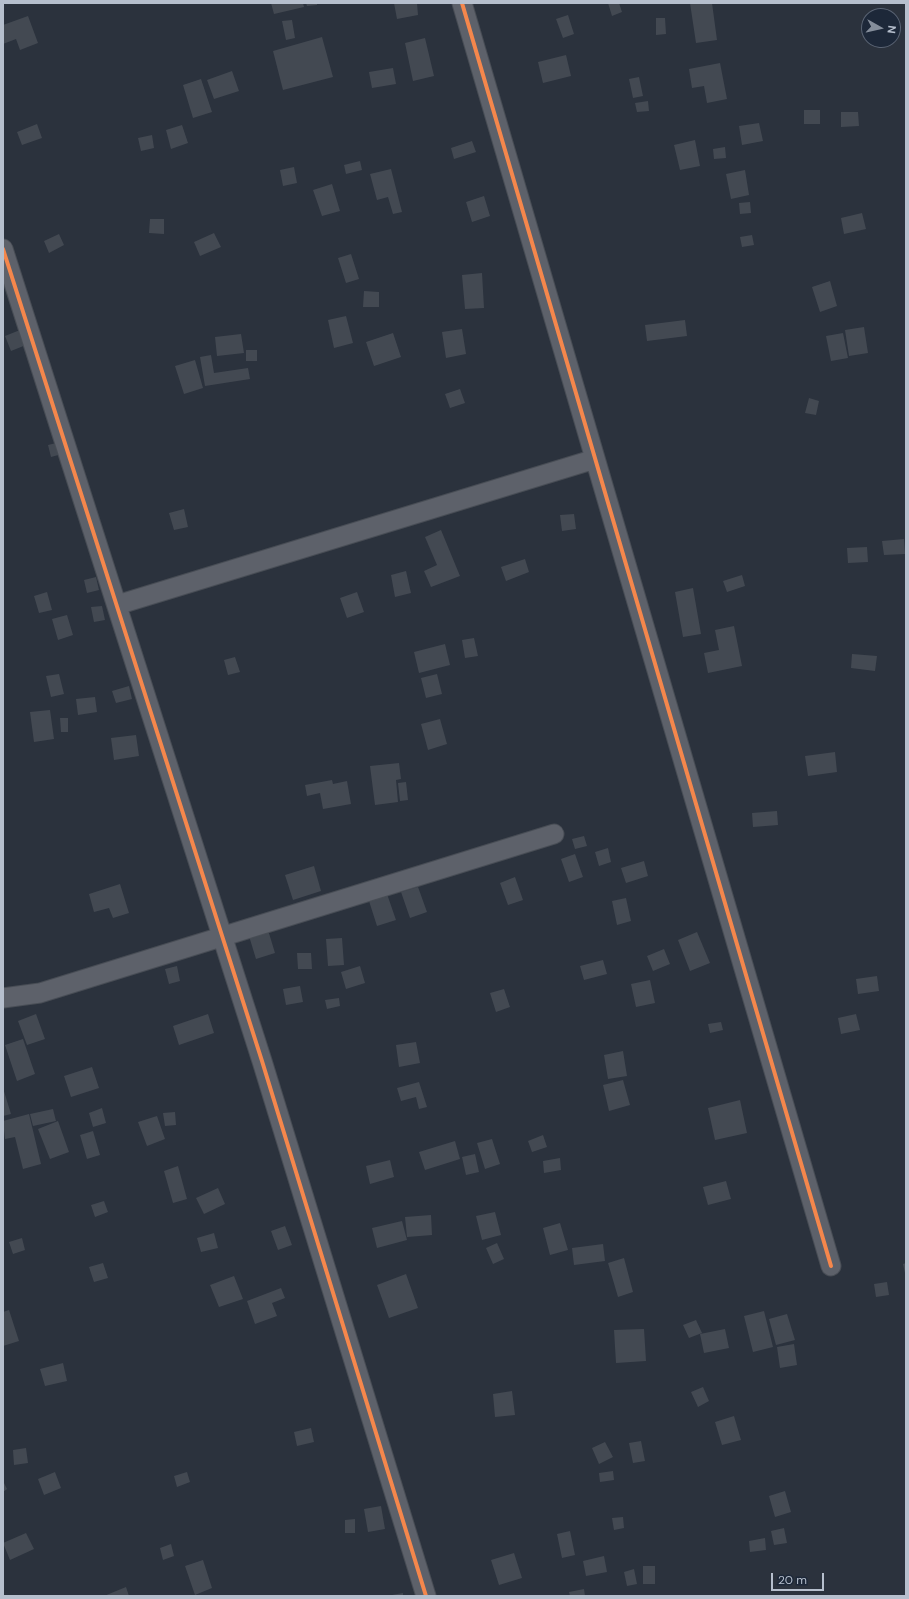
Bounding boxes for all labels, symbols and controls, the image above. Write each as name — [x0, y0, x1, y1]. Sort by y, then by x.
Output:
north arrow — [861, 8, 901, 48]
text: N — [884, 25, 899, 34]
scale bar — [773, 1565, 826, 1591]
text: 20 m — [778, 1572, 807, 1588]

